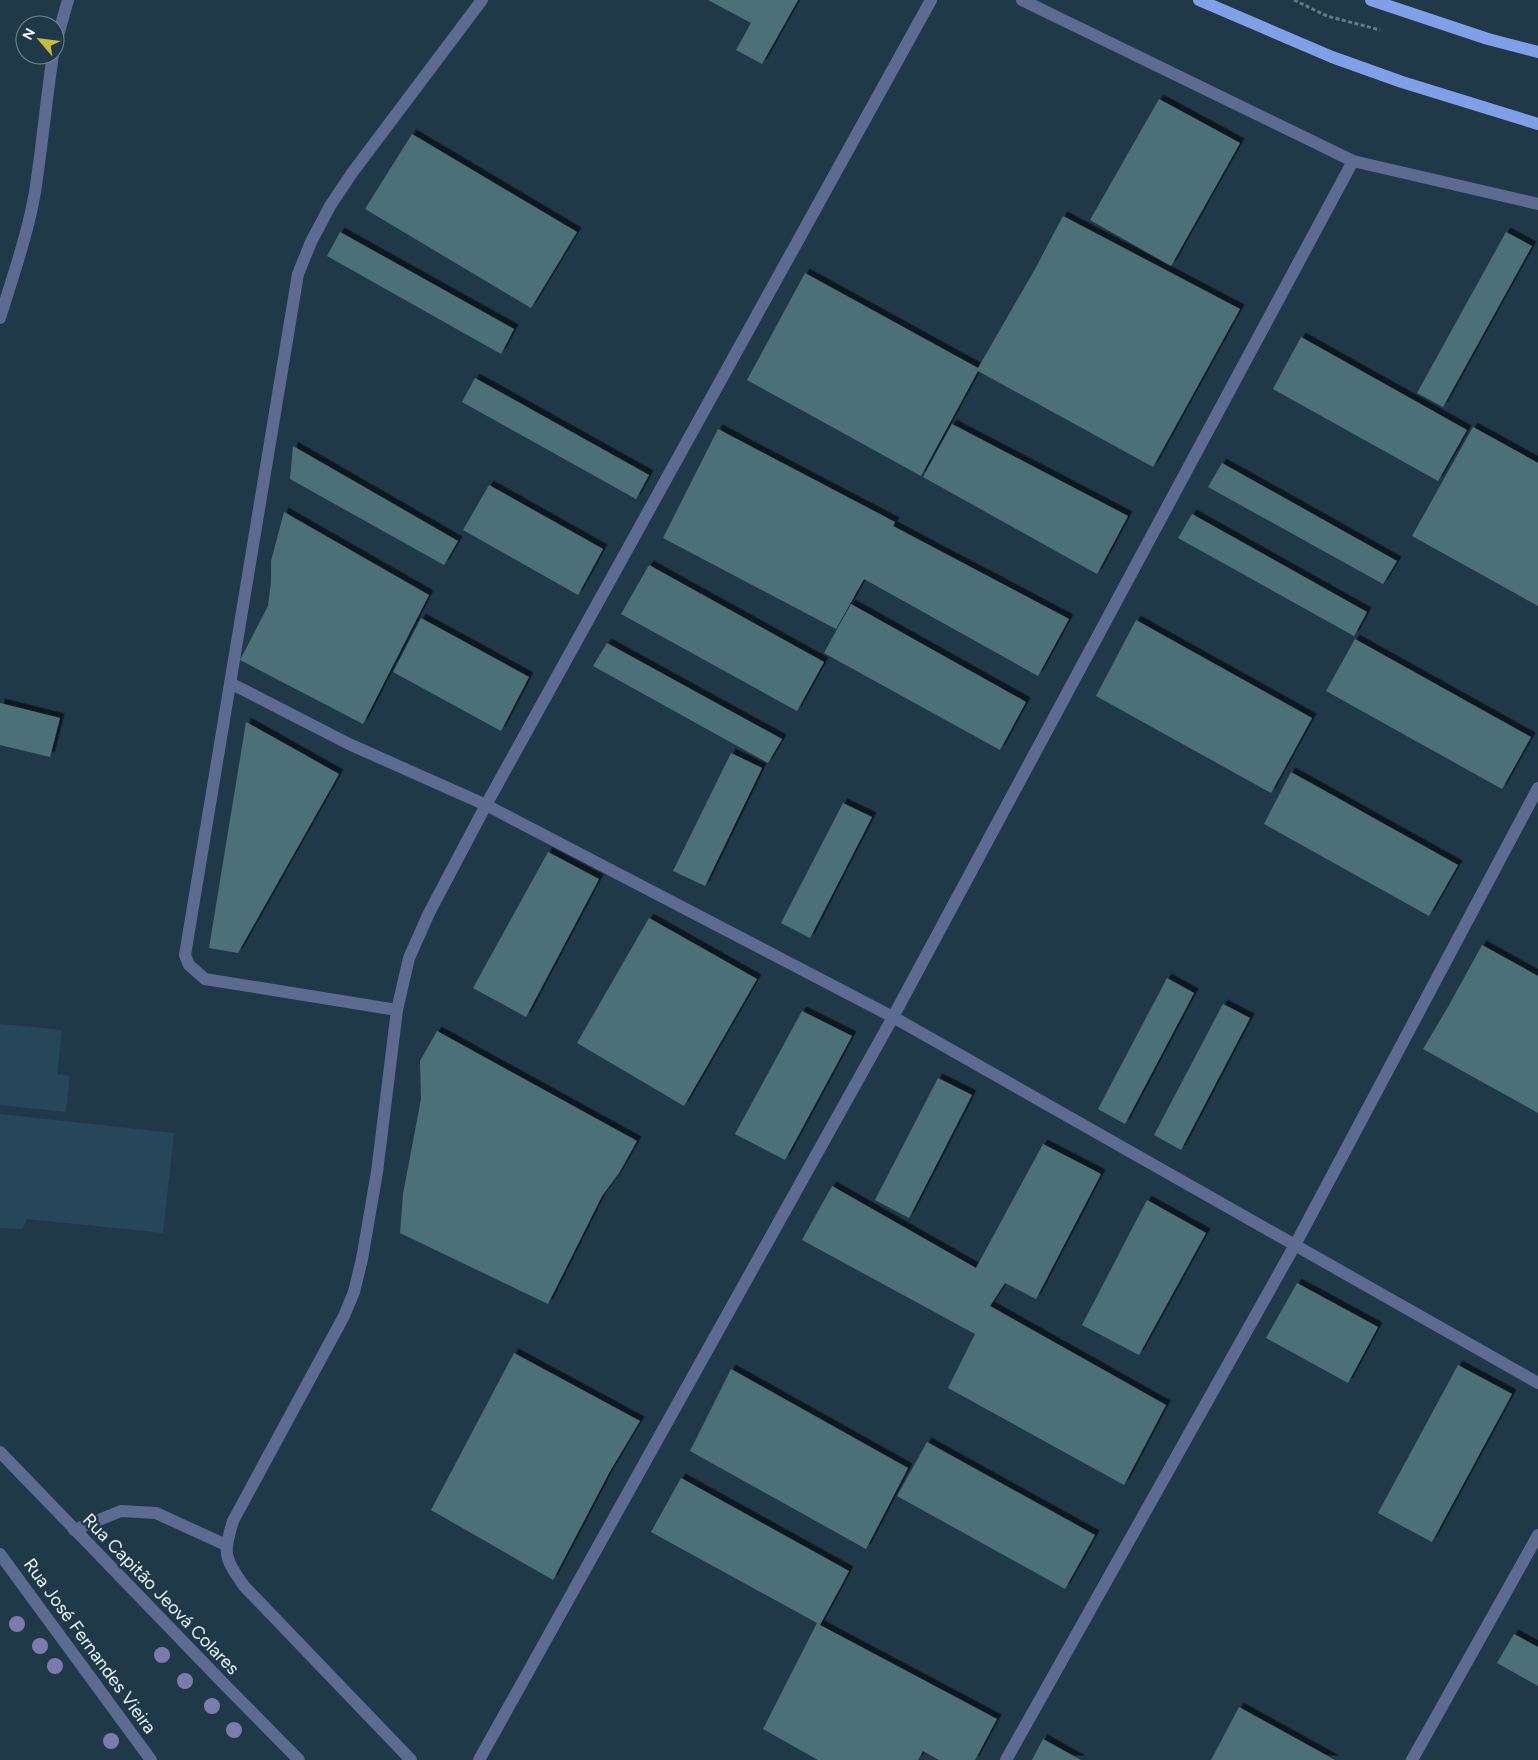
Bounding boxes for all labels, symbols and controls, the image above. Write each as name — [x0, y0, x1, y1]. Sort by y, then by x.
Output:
north arrow — [15, 15, 65, 65]
text: N — [19, 25, 39, 43]
street label: Rua Capitão Jeová Colares — [78, 1509, 244, 1679]
street label: Rua José Fernandes Vieira — [19, 1554, 161, 1738]

